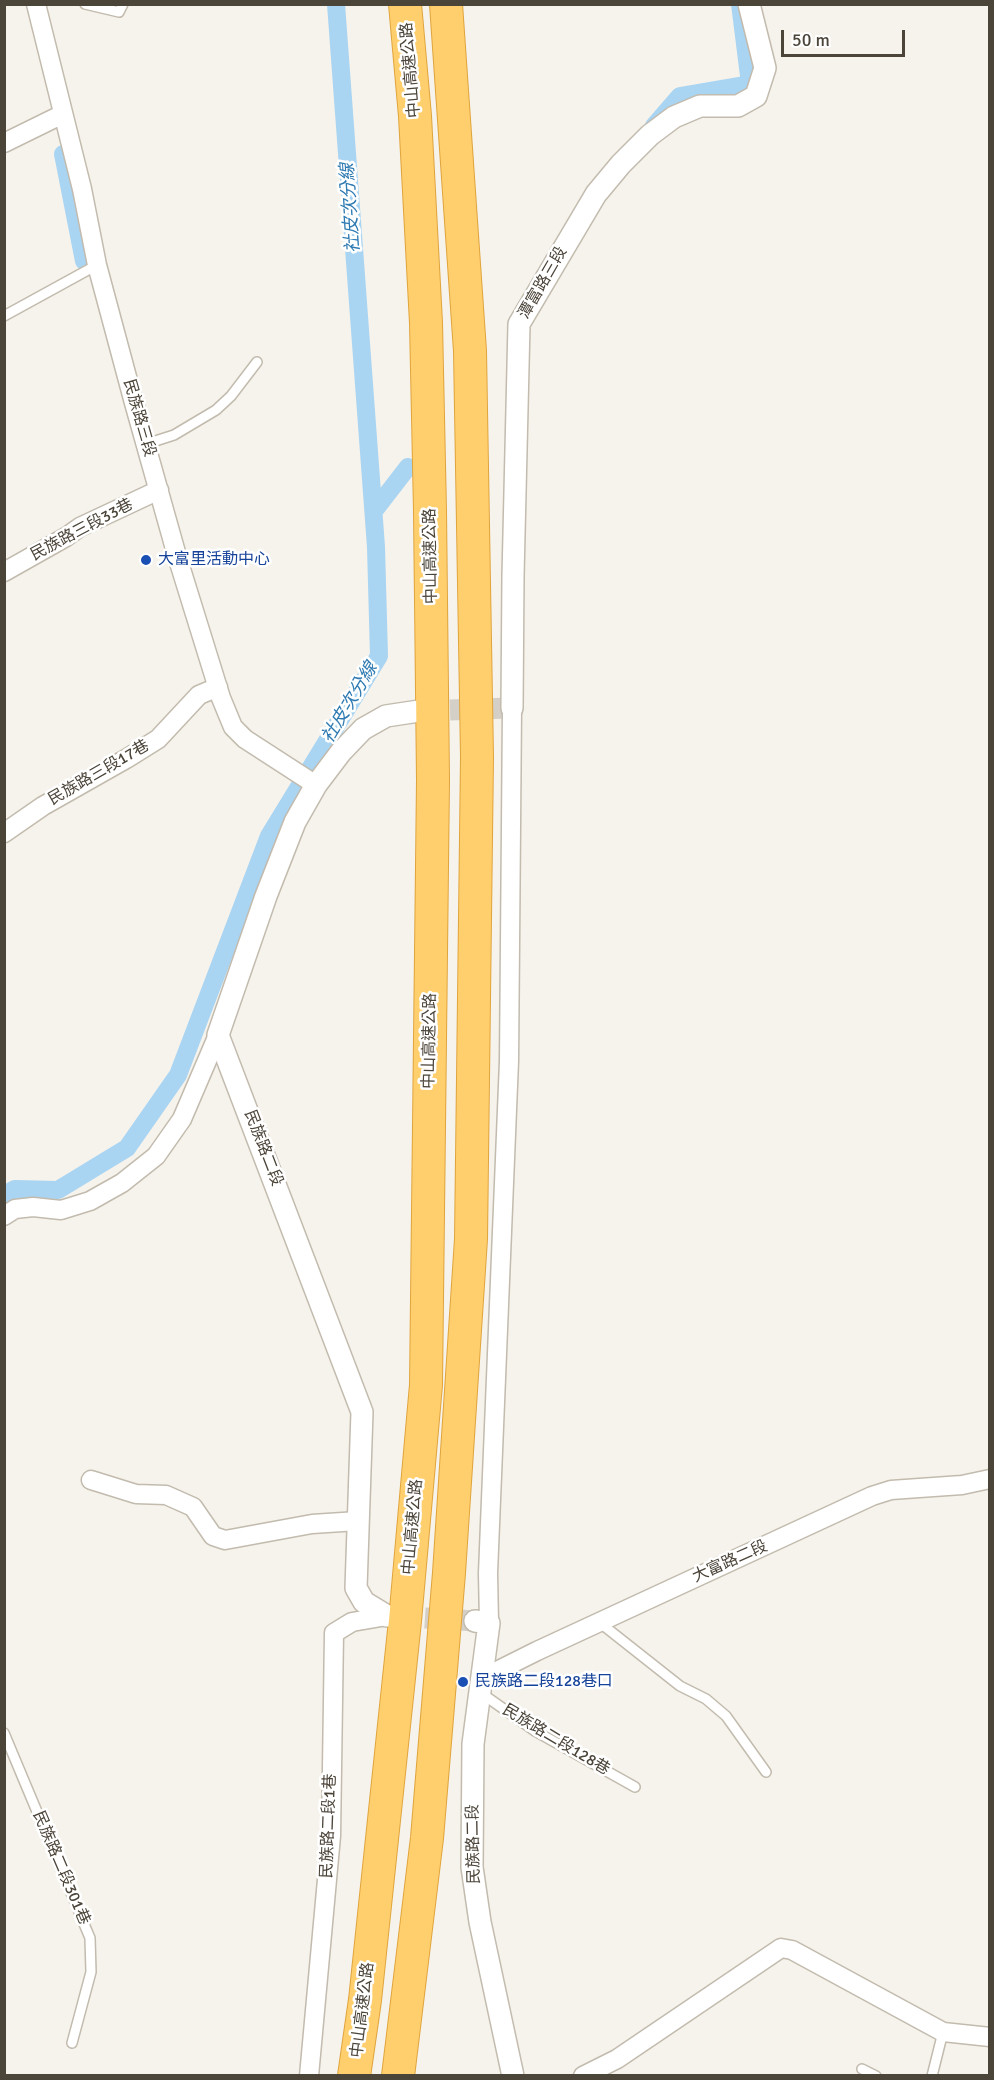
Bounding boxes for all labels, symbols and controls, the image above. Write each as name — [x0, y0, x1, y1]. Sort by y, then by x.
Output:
scale bar — [784, 18, 908, 56]
street label: 中山高速公路 — [397, 21, 425, 119]
text: 50 m — [792, 29, 830, 51]
water label: 社皮次分線 — [337, 162, 365, 254]
street label: 潭富路三段 — [515, 244, 571, 322]
street label: 民族路三段 — [119, 377, 159, 459]
street label: 民族路三段33巷 — [27, 495, 137, 565]
street label: 中山高速公路 — [421, 508, 441, 604]
place label: 大富里活動中心 — [158, 550, 270, 570]
marker: 大富里活動中心 — [139, 553, 153, 567]
water label: 社皮次分線 — [318, 659, 382, 747]
street label: 民族路三段17巷 — [45, 736, 153, 810]
street label: 中山高速公路 — [420, 993, 440, 1089]
street label: 民族路二段 — [240, 1107, 286, 1189]
street label: 中山高速公路 — [399, 1478, 427, 1576]
street label: 大富路二段 — [690, 1537, 770, 1587]
place label: 民族路二段128巷口 — [475, 1672, 613, 1692]
marker: 民族路二段128巷口 — [456, 1675, 470, 1689]
street label: 民族路二段128巷 — [499, 1700, 613, 1780]
street label: 民族路二段1巷 — [318, 1773, 340, 1879]
street label: 民族路二段 — [464, 1804, 484, 1884]
street label: 民族路二段301巷 — [28, 1808, 94, 1928]
street label: 中山高速公路 — [348, 1961, 378, 2059]

